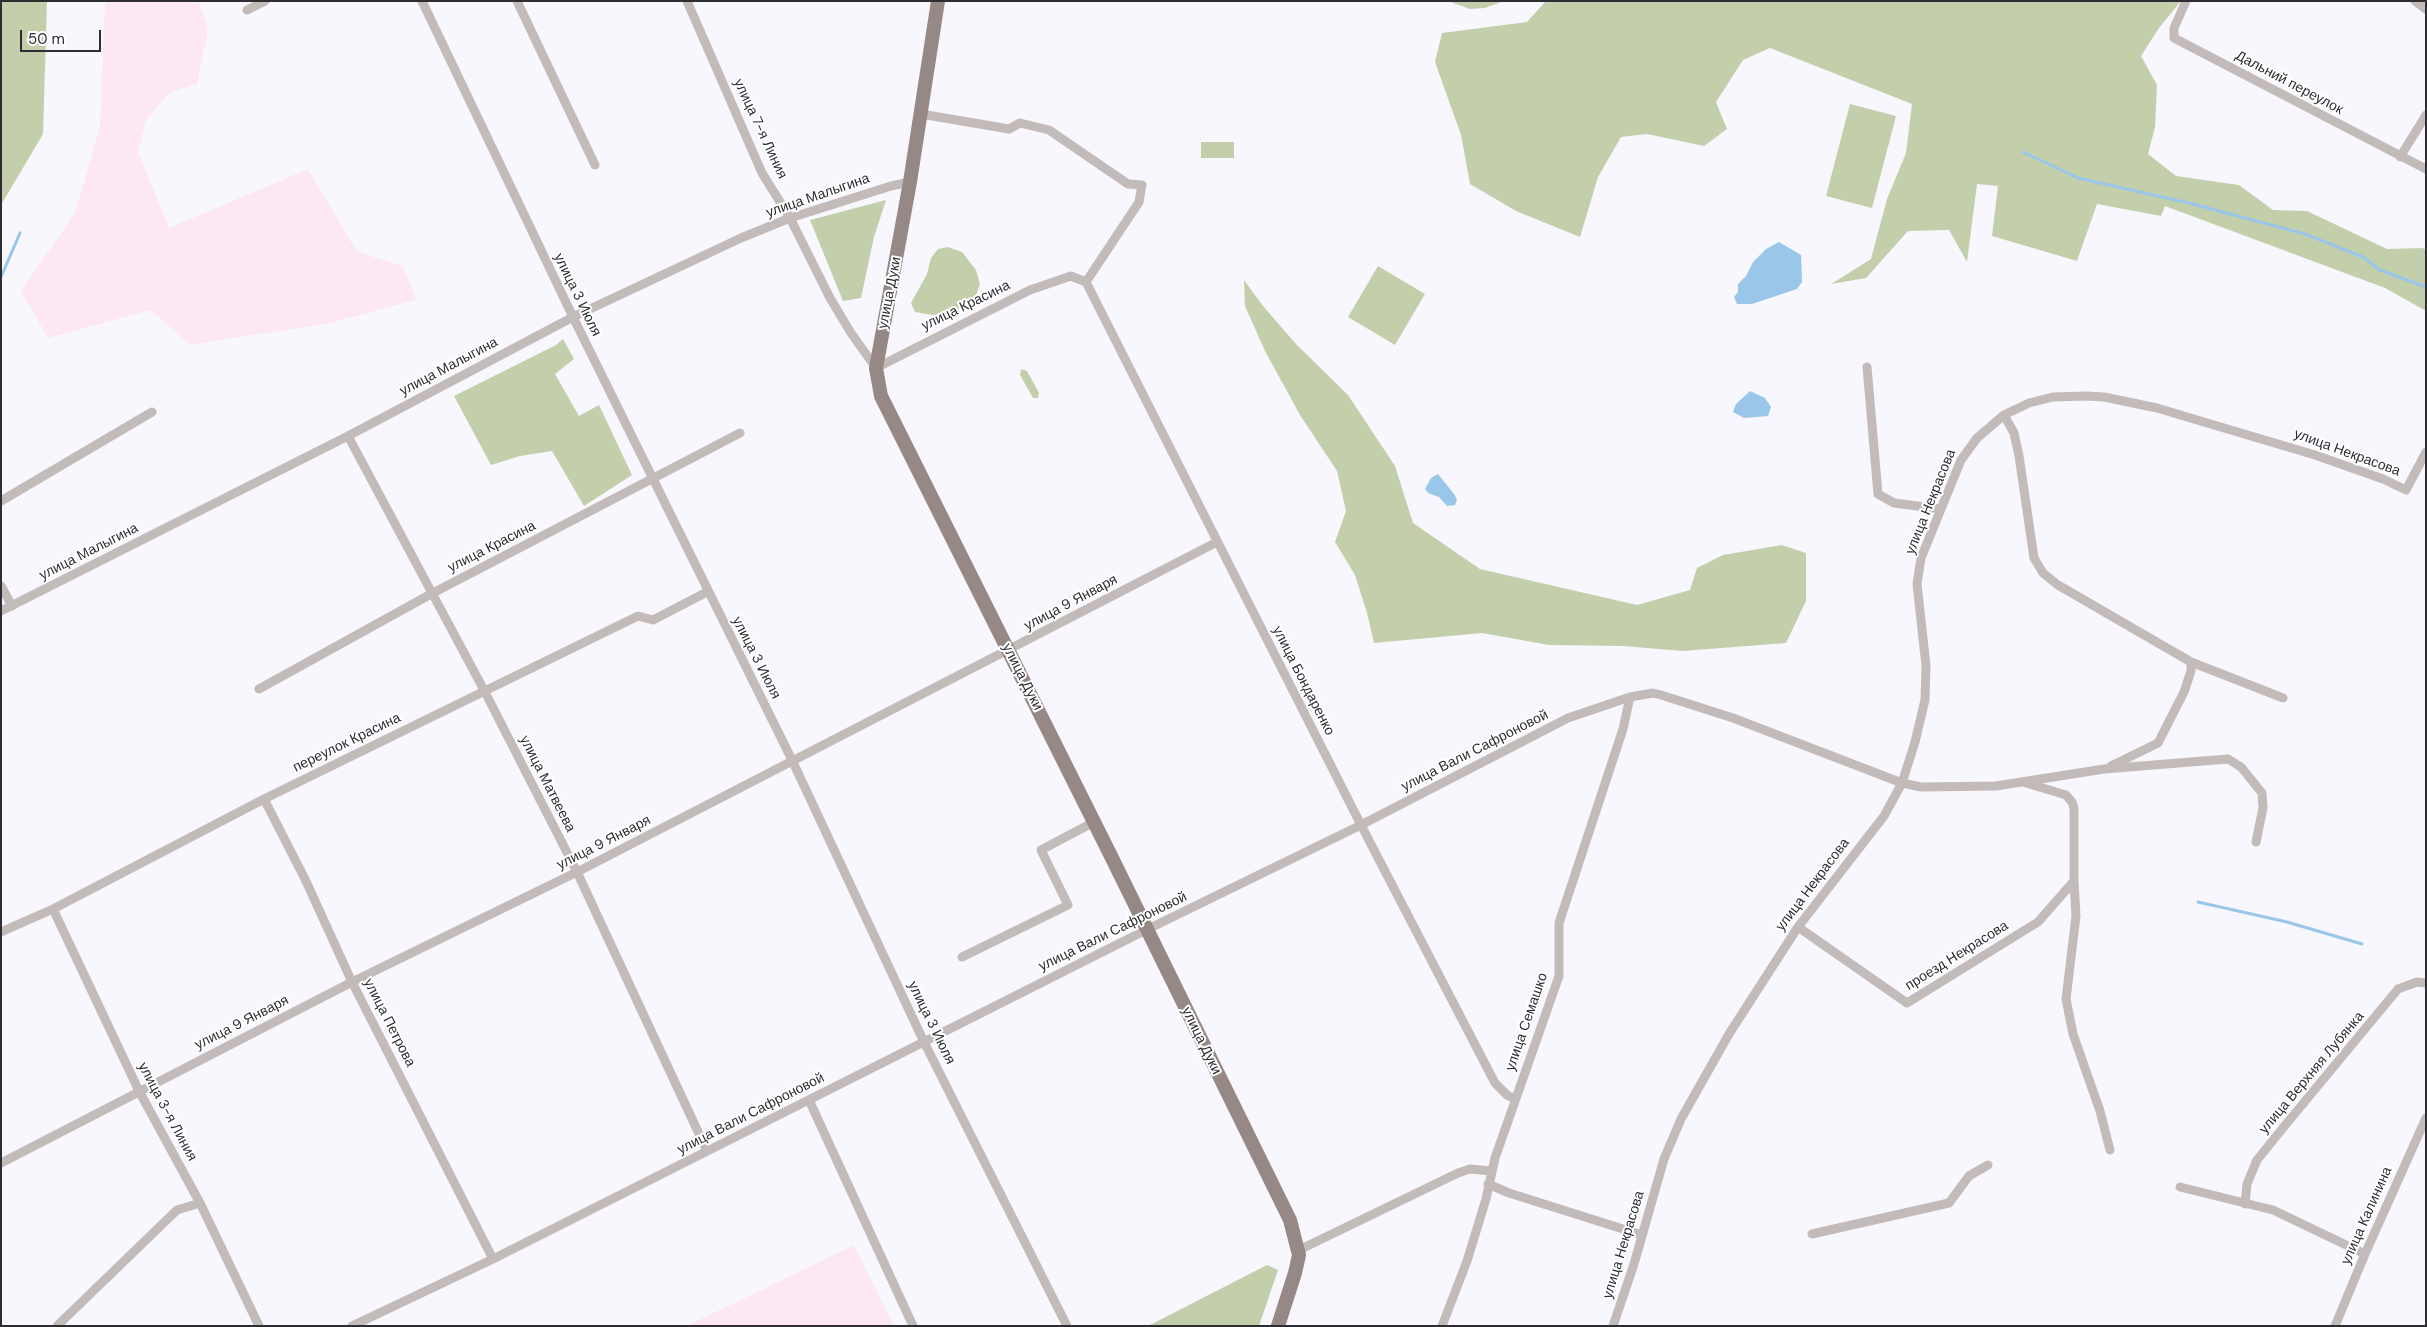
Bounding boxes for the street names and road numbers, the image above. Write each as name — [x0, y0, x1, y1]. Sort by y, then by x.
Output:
street label: Дальний переулок — [2232, 48, 2346, 118]
street label: улица 7-я Линия — [730, 76, 790, 182]
street label: улица Малыгина — [764, 170, 872, 222]
street label: улица 3 Июля — [550, 251, 604, 339]
street label: улица Дуки — [875, 256, 905, 330]
street label: улица Красина — [919, 277, 1013, 335]
street label: улица Малыгина — [397, 334, 501, 400]
street label: улица Некрасова — [2292, 426, 2402, 480]
street label: улица Некрасова — [1902, 447, 1960, 557]
street label: улица Красина — [445, 518, 539, 576]
street label: улица Малыгина — [37, 520, 141, 584]
street label: улица 9 Января — [1022, 571, 1120, 635]
street label: улица 3 Июля — [728, 614, 784, 702]
street label: улица Бондаренко — [1268, 624, 1338, 738]
street label: улица Дуки — [998, 641, 1046, 713]
street label: улица Вали Сафроновой — [1399, 707, 1551, 795]
street label: переулок Красина — [291, 710, 403, 776]
street label: улица Матвеева — [515, 733, 579, 835]
street label: улица 9 Января — [554, 812, 654, 874]
street label: улица Некрасова — [1773, 835, 1853, 935]
street label: улица Вали Сафроновой — [1036, 889, 1190, 975]
street label: проезд Некрасова — [1902, 918, 2012, 994]
street label: улица Семашко — [1502, 971, 1552, 1073]
street label: улица Петрова — [360, 976, 418, 1070]
street label: улица 3 Июля — [904, 979, 958, 1067]
street label: улица 9 Января — [192, 992, 292, 1054]
street label: улица Дуки — [1177, 1005, 1225, 1077]
street label: улица Верхняя Лубянка — [2256, 1008, 2368, 1138]
street label: улица 3-я Линия — [134, 1060, 200, 1164]
street label: улица Вали Сафроновой — [675, 1070, 827, 1158]
street label: улица Калинина — [2338, 1165, 2396, 1267]
street label: улица Некрасова — [1600, 1189, 1648, 1301]

